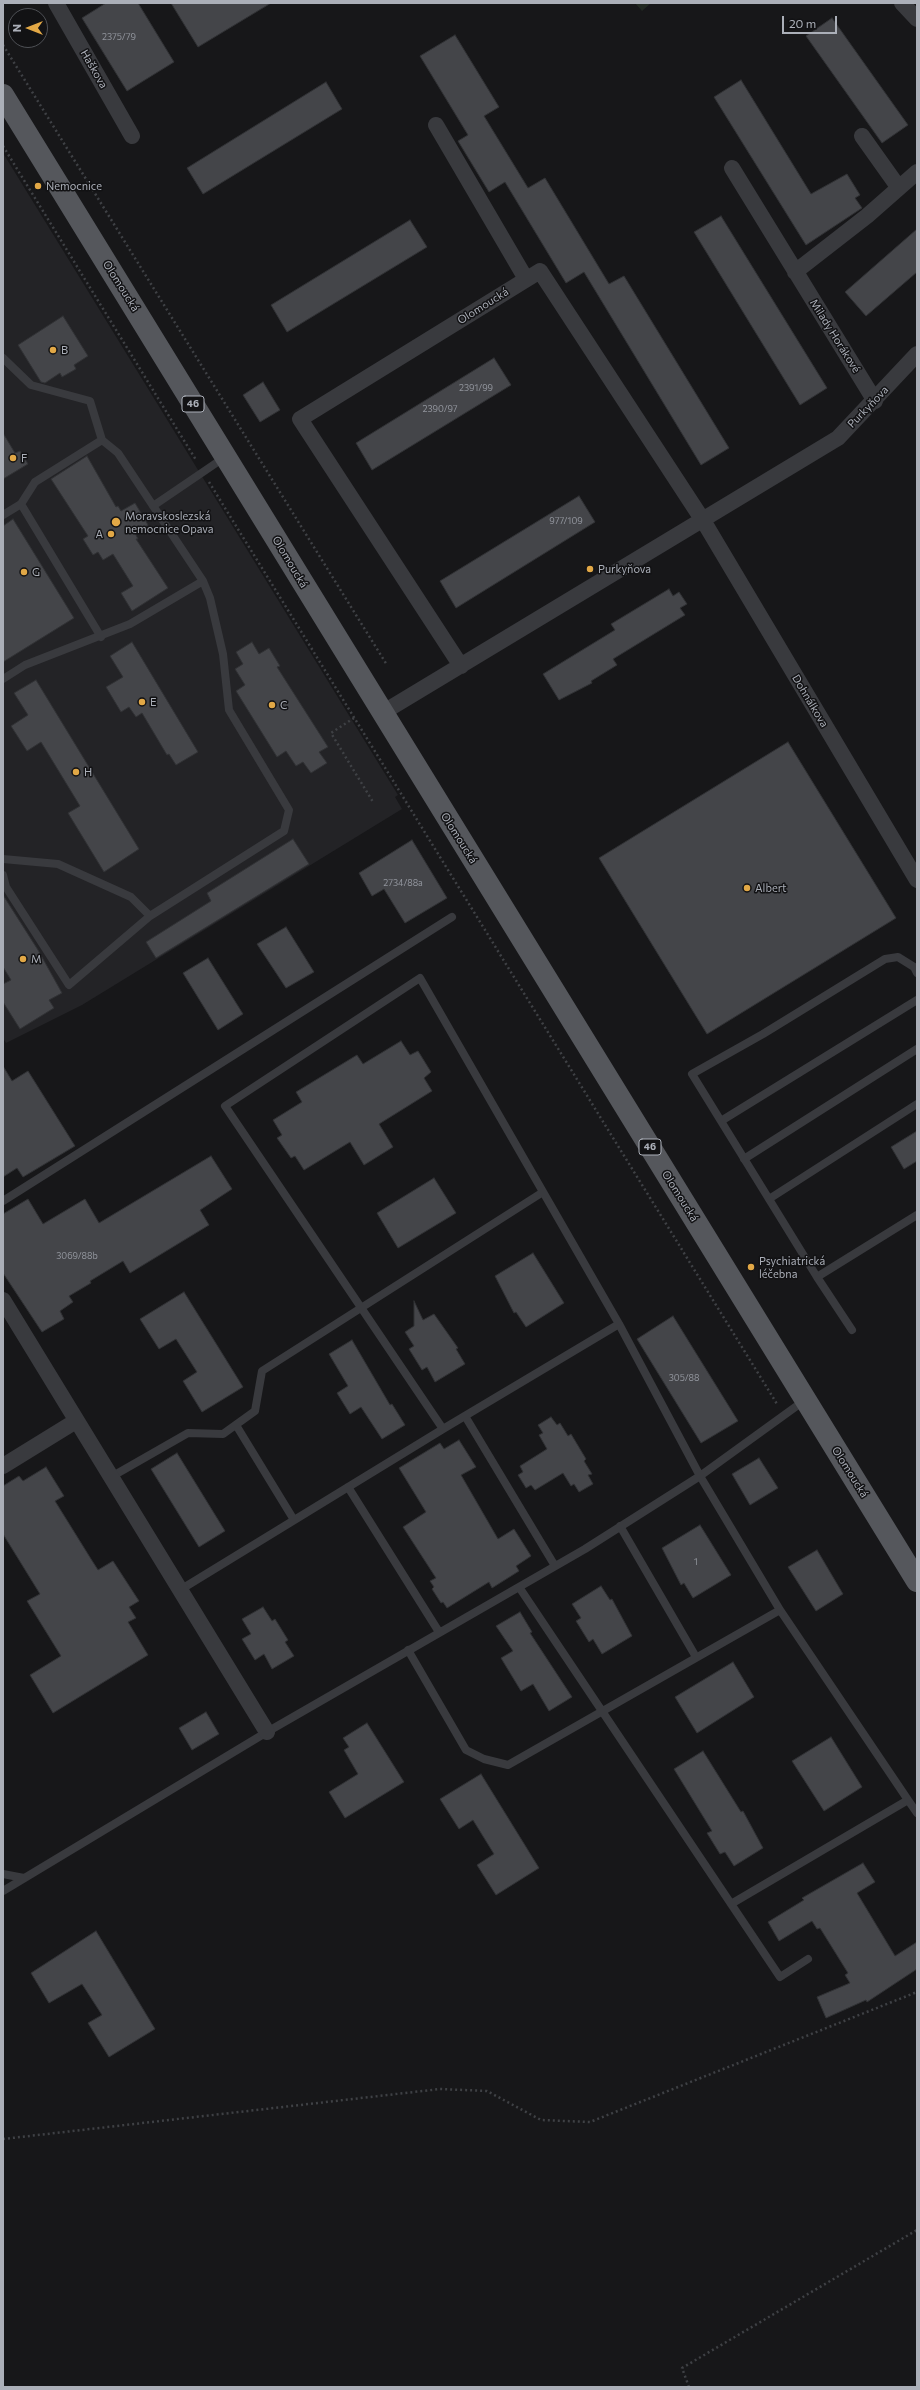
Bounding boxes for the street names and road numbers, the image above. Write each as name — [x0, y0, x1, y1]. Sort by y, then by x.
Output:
street label: Haškova — [78, 47, 110, 91]
street label: Olomoucká — [100, 258, 142, 314]
street label: Olomoucká — [455, 285, 511, 327]
street label: Milady Horákové — [807, 297, 863, 375]
street label: Purkyňova — [845, 383, 891, 431]
road number: 46 — [182, 396, 204, 412]
street label: Olomoucká — [269, 534, 311, 590]
street label: Dohnálkova — [789, 672, 831, 730]
street label: Olomoucká — [438, 810, 480, 866]
road number: 46 — [639, 1139, 661, 1155]
street label: Olomoucká — [659, 1168, 701, 1224]
street label: Olomoucká — [829, 1444, 871, 1500]

